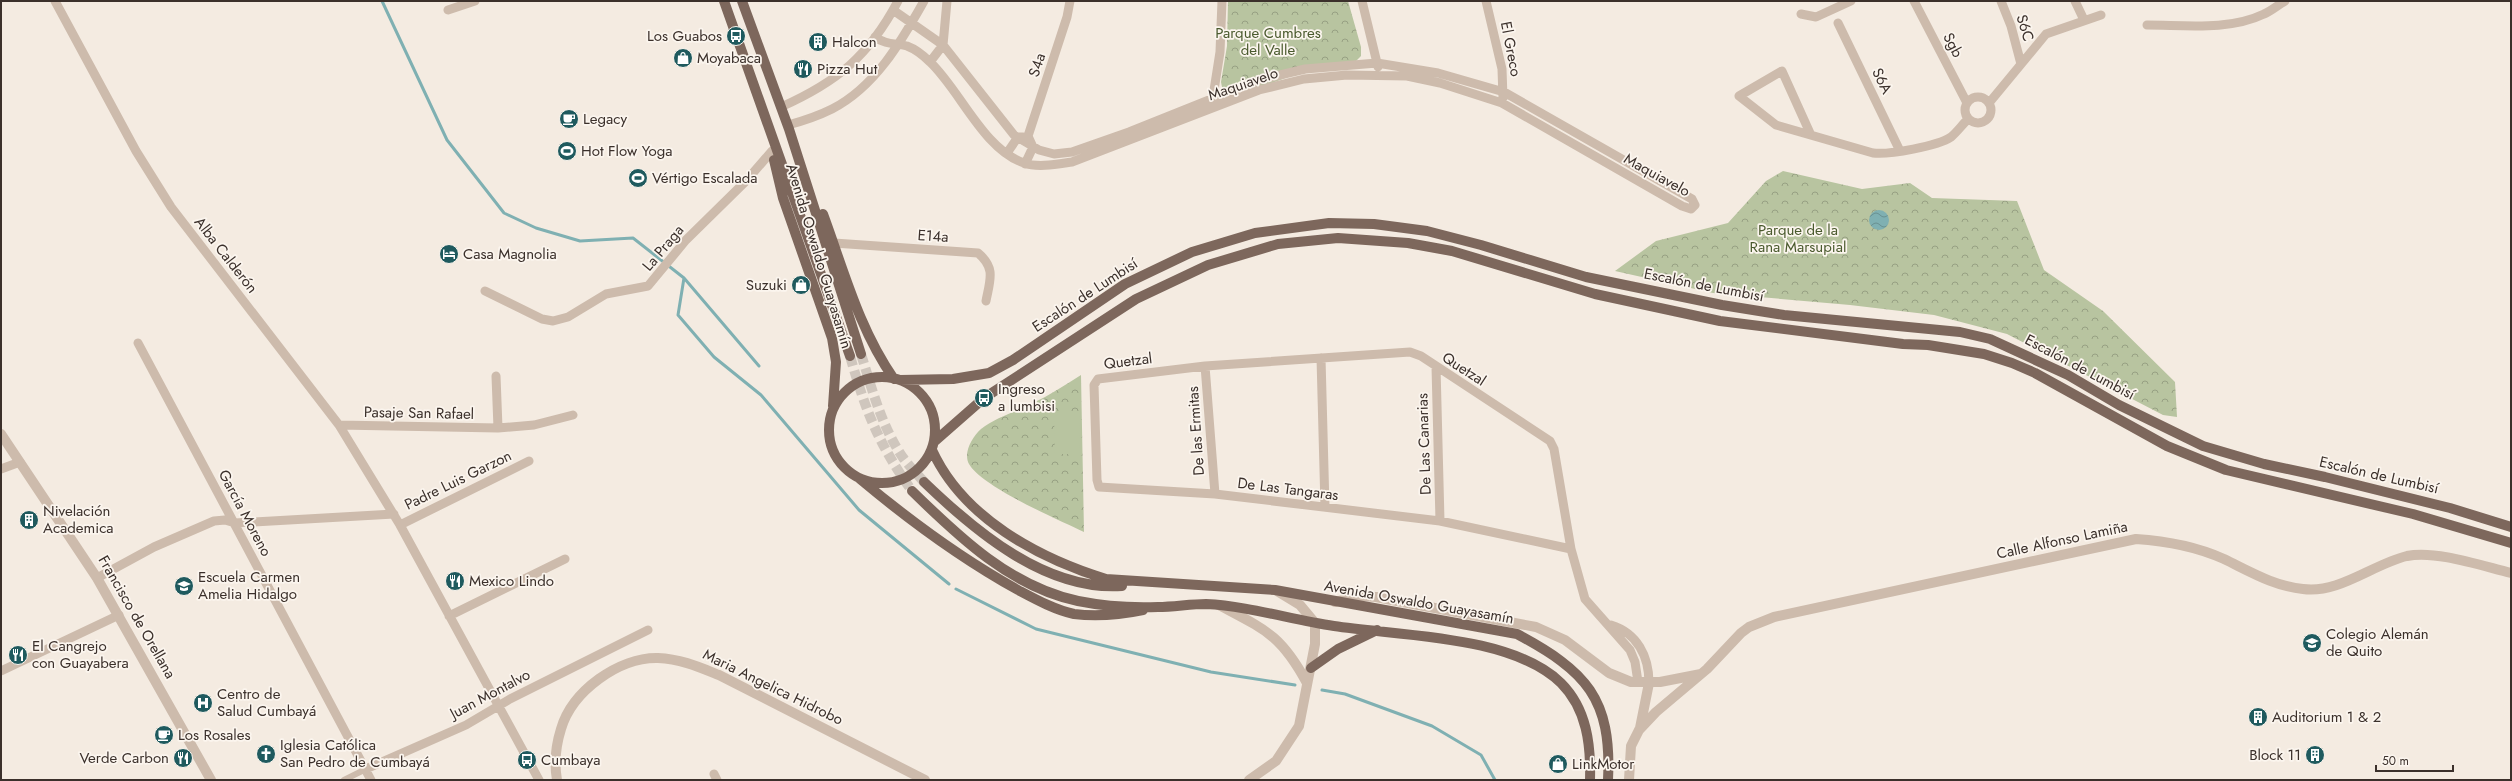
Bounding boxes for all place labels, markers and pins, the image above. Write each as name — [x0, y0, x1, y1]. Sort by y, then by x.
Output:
place label: Los Guabos — [647, 25, 722, 47]
bus stop icon: Los Guabos — [725, 25, 747, 47]
building icon: Halcon — [807, 31, 829, 53]
place label: Halcon — [832, 31, 877, 53]
shop icon: Moyabaca — [672, 47, 694, 69]
place label: Moyabaca — [697, 47, 761, 69]
restaurant icon: Pizza Hut — [792, 58, 814, 80]
place label: Pizza Hut — [817, 58, 878, 80]
cafe icon: Legacy — [558, 108, 580, 130]
place label: Legacy — [583, 108, 627, 130]
sports icon: Hot Flow Yoga — [556, 140, 578, 162]
place label: Hot Flow Yoga — [581, 140, 673, 162]
sports icon: Vértigo Escalada — [627, 167, 649, 189]
place label: Vértigo Escalada — [652, 167, 757, 189]
hotel icon: Casa Magnolia — [438, 243, 460, 265]
place label: Casa Magnolia — [463, 243, 557, 265]
place label: Suzuki — [746, 274, 787, 296]
shop icon: Suzuki — [790, 274, 812, 296]
place label: Ingreso a lumbisi — [998, 378, 1055, 417]
bus stop icon: Ingreso a lumbisi — [973, 387, 995, 409]
place label: Nivelación Academica — [43, 500, 114, 539]
building icon: Nivelación Academica — [18, 509, 40, 531]
place label: Escuela Carmen Amelia Hidalgo — [198, 566, 300, 605]
restaurant icon: Mexico Lindo — [444, 570, 466, 592]
place label: Mexico Lindo — [469, 570, 554, 592]
school or university icon: Escuela Carmen Amelia Hidalgo — [173, 575, 195, 597]
place label: Colegio Alemán de Quito — [2326, 623, 2429, 662]
school or university icon: Colegio Alemán de Quito — [2301, 632, 2323, 654]
place label: El Cangrejo con Guayabera — [32, 635, 129, 674]
restaurant icon: El Cangrejo con Guayabera — [7, 644, 29, 666]
place label: Centro de Salud Cumbayá — [217, 683, 316, 722]
hospital icon: Centro de Salud Cumbayá — [192, 692, 214, 714]
building icon: Auditorium 1 & 2 — [2247, 706, 2269, 728]
place label: Auditorium 1 & 2 — [2272, 706, 2381, 728]
cafe icon: Los Rosales — [153, 724, 175, 746]
place label: Los Rosales — [178, 724, 251, 746]
place label: Iglesia Católica San Pedro de Cumbayá — [280, 734, 430, 773]
church icon: Iglesia Católica San Pedro de Cumbayá — [255, 743, 277, 765]
place label: Block 11 — [2249, 744, 2301, 766]
building icon: Block 11 — [2304, 744, 2326, 766]
place label: Verde Carbon — [79, 747, 169, 769]
restaurant icon: Verde Carbon — [172, 747, 194, 769]
bus stop icon: Cumbaya — [516, 749, 538, 771]
place label: Cumbaya — [541, 749, 600, 771]
shop icon: LinkMotor — [1547, 753, 1569, 775]
place label: LinkMotor — [1572, 753, 1635, 775]

